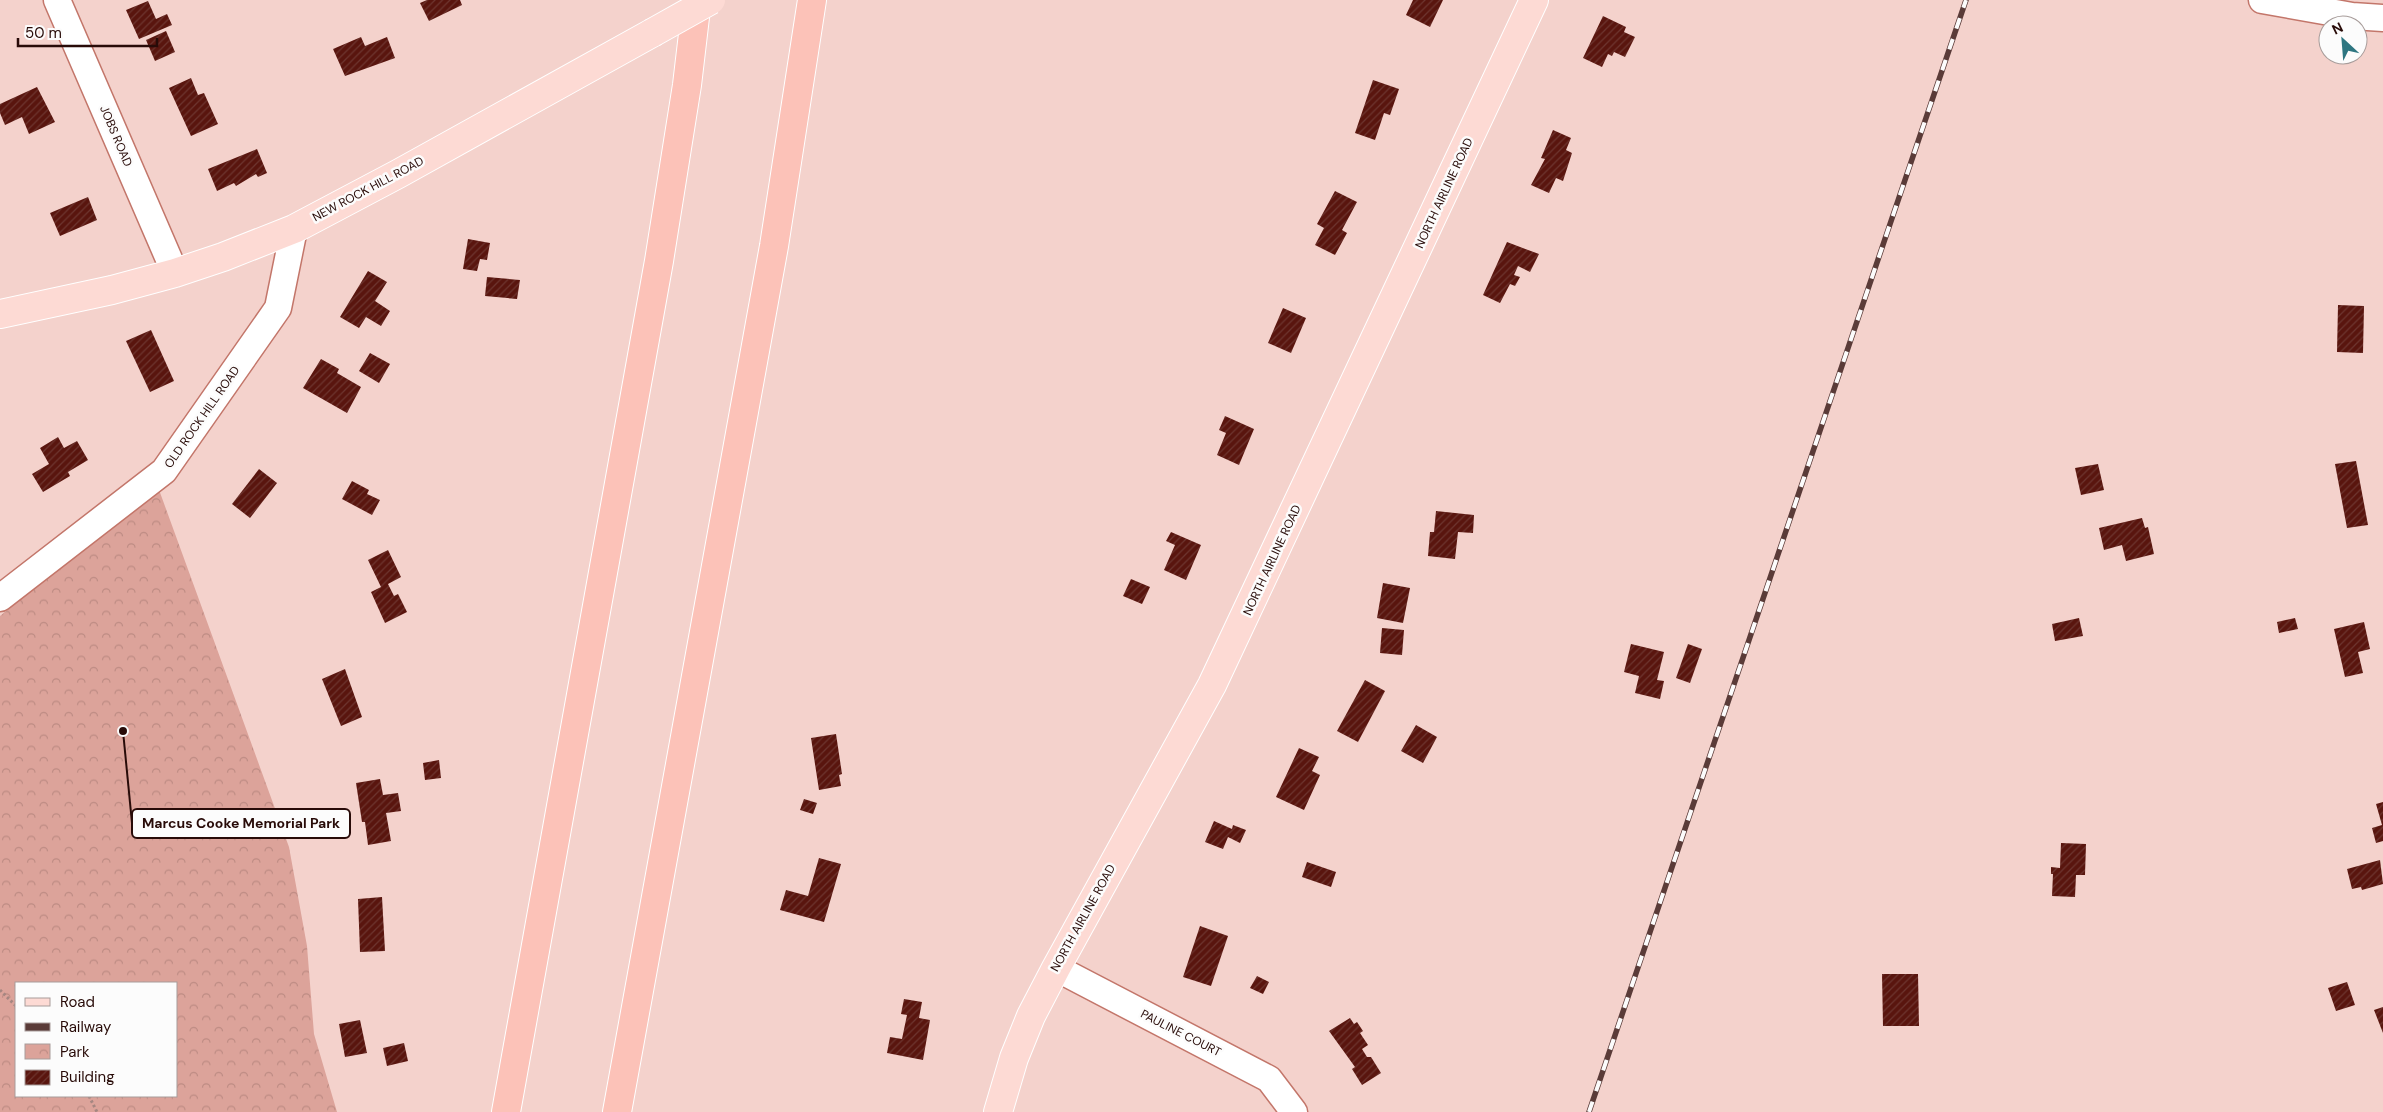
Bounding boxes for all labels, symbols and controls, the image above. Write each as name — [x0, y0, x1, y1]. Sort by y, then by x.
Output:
scale bar — [18, 15, 156, 47]
north arrow — [2318, 15, 2368, 65]
text: N — [2329, 18, 2346, 39]
text: 50 m — [25, 23, 62, 43]
street label: JOBS ROAD — [96, 103, 136, 169]
street label: NORTH AIRLINE ROAD — [1411, 135, 1477, 251]
street label: NEW ROCK HILL ROAD — [310, 153, 426, 225]
street label: OLD ROCK HILL ROAD — [161, 363, 243, 471]
street label: NORTH AIRLINE ROAD — [1239, 502, 1305, 618]
callout: Marcus Cooke Memorial Park — [132, 809, 350, 838]
text: Marcus Cooke Memorial Park — [142, 814, 340, 832]
street label: NORTH AIRLINE ROAD — [1047, 862, 1119, 974]
legend — [15, 982, 178, 1097]
text: Road — [60, 992, 95, 1012]
street label: PAULINE COURT — [1138, 1006, 1224, 1060]
text: Railway — [60, 1017, 112, 1037]
text: Park — [60, 1042, 90, 1062]
text: Building — [60, 1067, 115, 1087]

